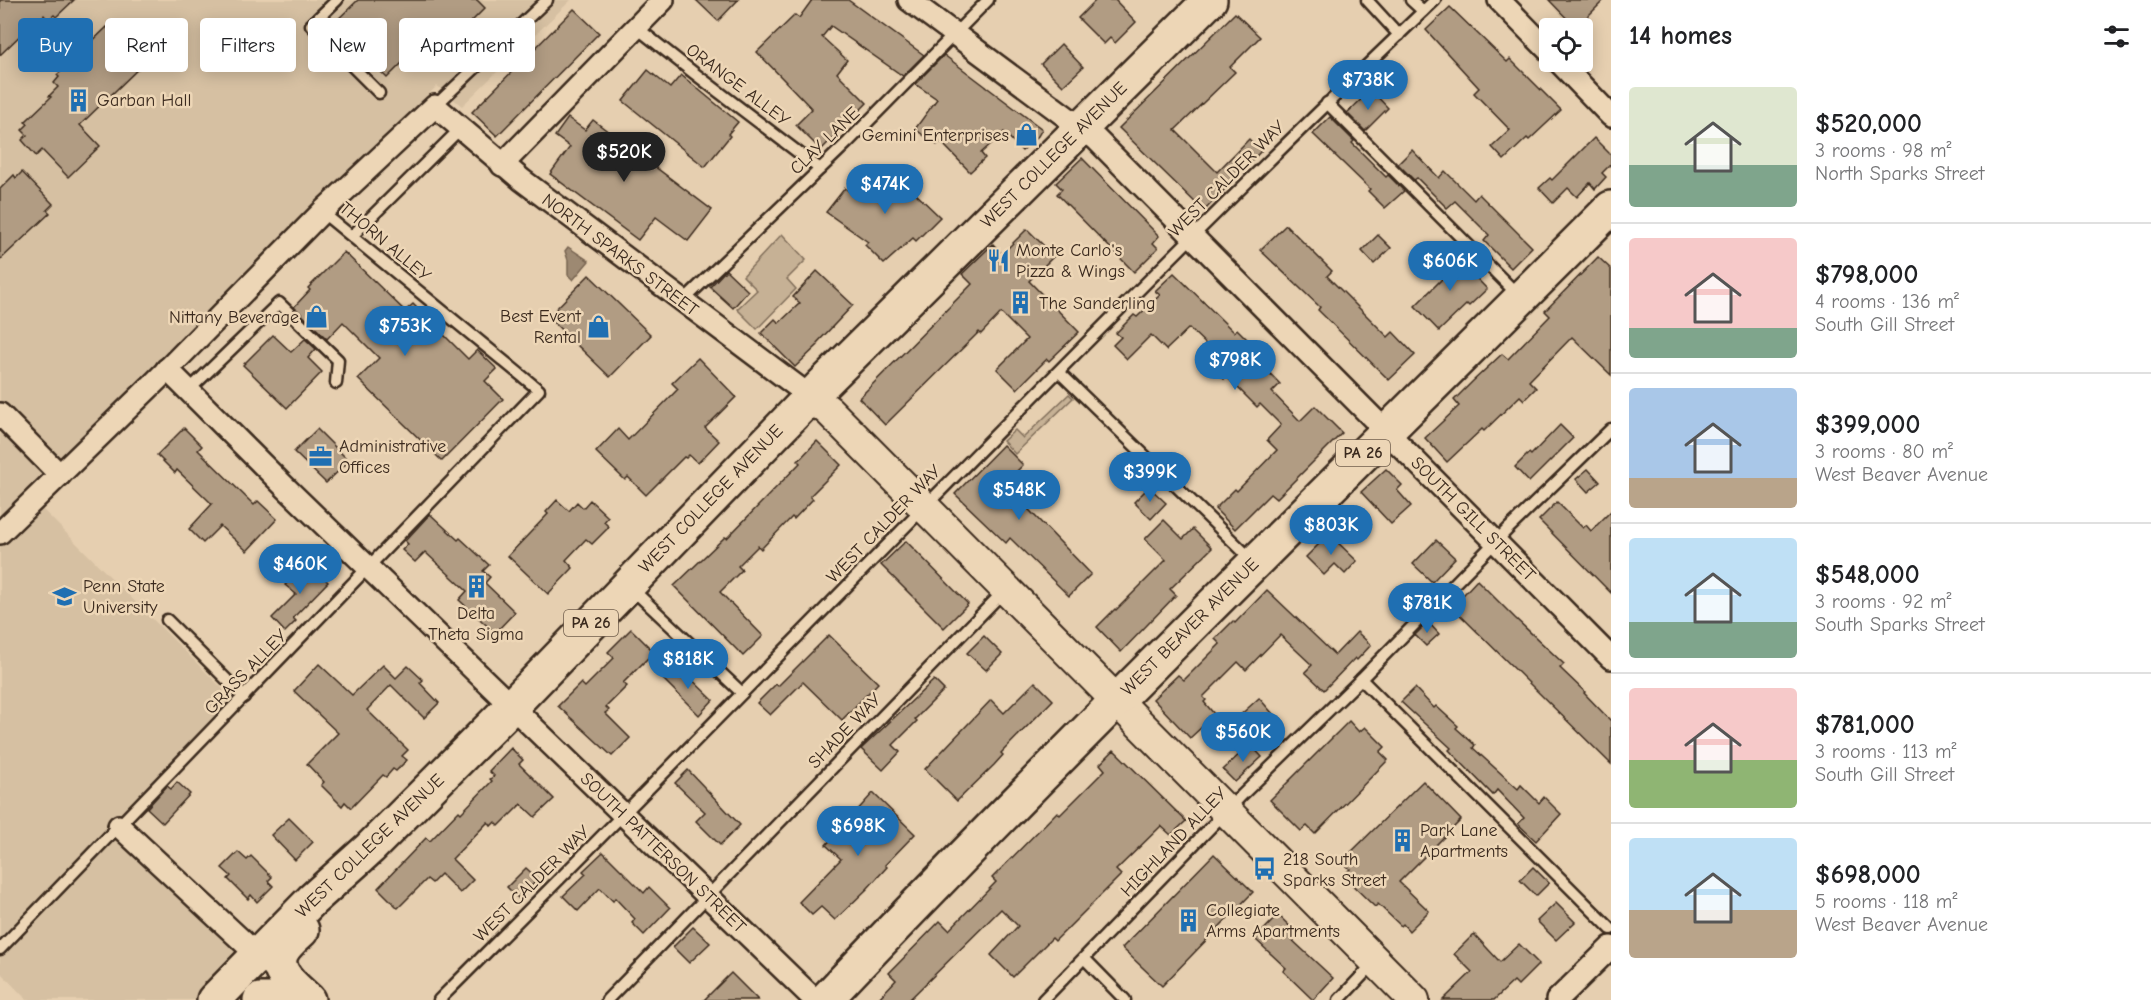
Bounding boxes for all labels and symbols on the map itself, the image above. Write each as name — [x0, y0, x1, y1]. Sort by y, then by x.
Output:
street label: ORANGE ALLEY — [682, 39, 794, 131]
pin: $738K — [1326, 60, 1410, 111]
street label: WEST COLLEGE AVENUE — [977, 77, 1132, 232]
building icon: Garban Hall — [66, 87, 92, 113]
place label: Garban Hall — [97, 90, 191, 111]
street label: CLAY LANE — [786, 103, 864, 179]
street label: WEST CALDER WAY — [1164, 116, 1290, 242]
shop icon: Gemini Enterprises — [1014, 122, 1040, 148]
place label: Gemini Enterprises — [862, 125, 1009, 146]
pin: $520K — [582, 132, 666, 183]
pin: $474K — [843, 164, 927, 215]
street label: NORTH SPARKS STREET — [538, 189, 703, 321]
street label: THORN ALLEY — [335, 198, 435, 286]
place label: Monte Carlo's Pizza & Wings — [1016, 240, 1125, 282]
pin: $606K — [1408, 241, 1492, 292]
restaurant icon: Monte Carlo's Pizza & Wings — [985, 247, 1011, 273]
building icon: The Sanderling — [1008, 290, 1034, 316]
place label: The Sanderling — [1039, 293, 1155, 314]
shop icon: Nittany Beverage — [304, 304, 330, 330]
pin: $753K — [363, 306, 447, 357]
place label: Best Event Rental — [500, 306, 582, 348]
place label: Nittany Beverage — [169, 307, 299, 328]
shop icon: Best Event Rental — [586, 313, 612, 339]
pin: $798K — [1193, 340, 1277, 391]
street label: WEST COLLEGE AVENUE — [635, 420, 787, 578]
place label: Administrative Offices — [339, 436, 446, 478]
road number: PA 26 — [1336, 440, 1390, 466]
office icon: Administrative Offices — [308, 443, 334, 469]
pin: $399K — [1108, 452, 1192, 503]
street label: SOUTH GILL STREET — [1406, 452, 1540, 586]
street label: WEST CALDER WAY — [822, 460, 946, 587]
pin: $548K — [977, 470, 1061, 521]
pin: $803K — [1289, 505, 1373, 556]
pin: $460K — [258, 544, 342, 595]
street label: WEST BEAVER AVENUE — [1117, 554, 1263, 700]
building icon: Delta Theta Sigma — [463, 574, 489, 600]
place label: Penn State University — [83, 576, 165, 618]
school or university icon: Penn State University — [52, 583, 78, 609]
pin: $781K — [1385, 583, 1469, 634]
place label: Delta Theta Sigma — [428, 603, 524, 645]
road number: PA 26 — [564, 610, 618, 636]
street label: GRASS ALLEY — [200, 625, 292, 719]
pin: $818K — [646, 639, 730, 690]
street label: SHADE WAY — [804, 689, 886, 773]
pin: $560K — [1201, 712, 1285, 763]
street label: SOUTH PATTERSON STREET — [576, 768, 751, 938]
street label: WEST COLLEGE AVENUE — [291, 770, 449, 922]
street label: HIGHLAND ALLEY — [1116, 783, 1232, 901]
pin: $698K — [816, 806, 900, 857]
place label: Park Lane Apartments — [1420, 820, 1508, 862]
street label: WEST CALDER WAY — [469, 821, 595, 947]
building icon: Park Lane Apartments — [1389, 827, 1415, 853]
place label: 218 South Sparks Street — [1283, 849, 1387, 891]
bus stop icon: 218 South Sparks Street — [1252, 856, 1278, 882]
place label: Collegiate Arms Apartments — [1206, 900, 1340, 942]
building icon: Collegiate Arms Apartments — [1175, 907, 1201, 933]

